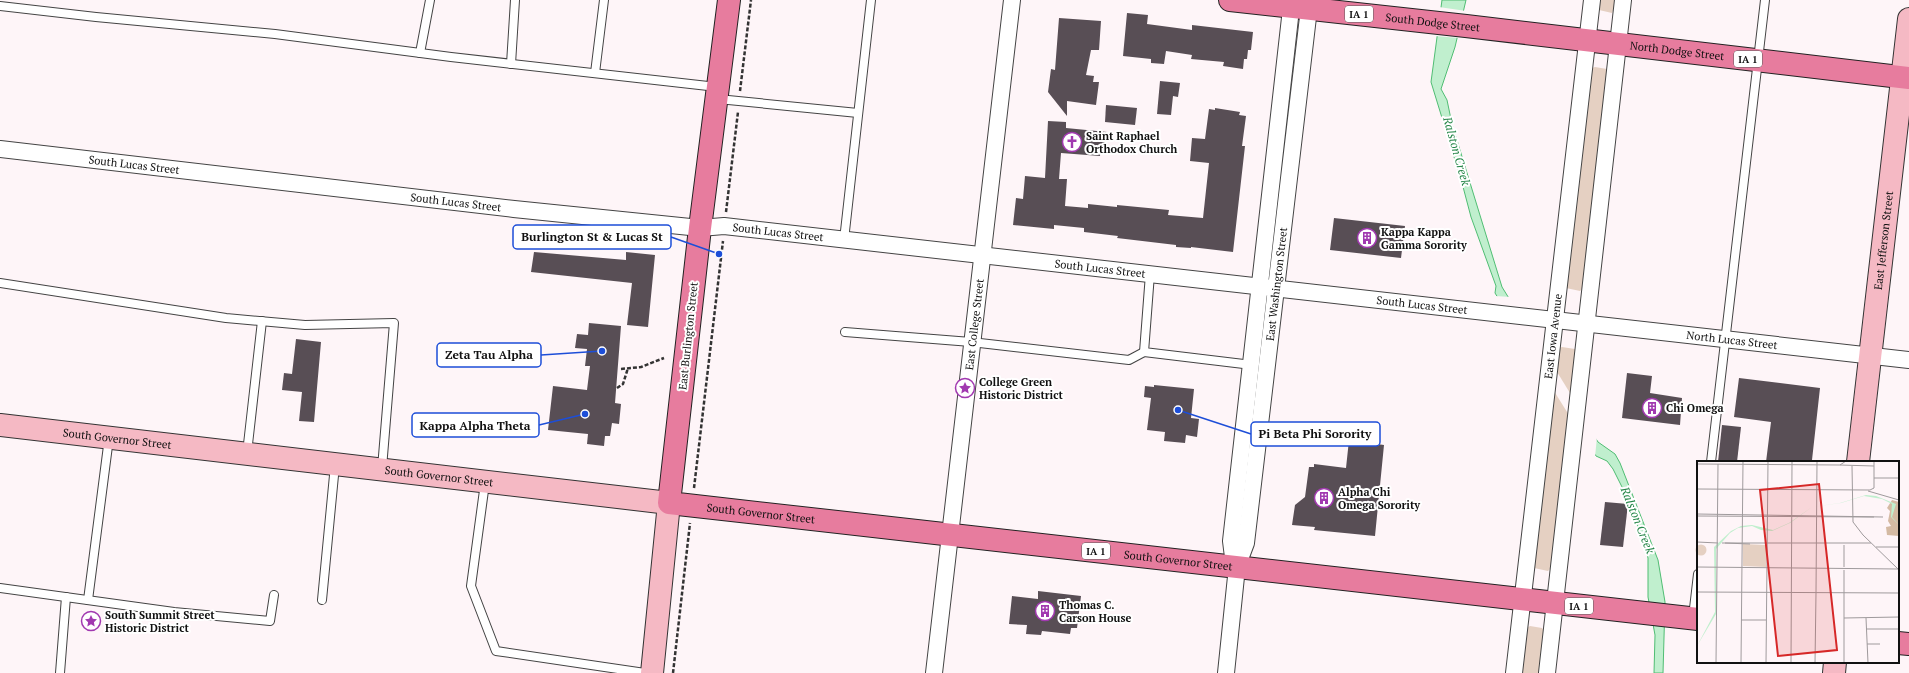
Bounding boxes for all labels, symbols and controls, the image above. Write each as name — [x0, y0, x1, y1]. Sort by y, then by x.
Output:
road number: IA 1 — [1345, 6, 1373, 22]
street label: South Dodge Street — [1385, 10, 1481, 35]
street label: North Dodge Street — [1629, 38, 1725, 63]
road number: IA 1 — [1734, 51, 1762, 67]
water label: Ralston Creek — [1440, 114, 1474, 187]
place label: Saint Raphael Orthodox Church — [1086, 129, 1177, 156]
church icon: Saint Raphael Orthodox Church — [1061, 131, 1083, 153]
street label: South Lucas Street — [88, 152, 180, 177]
street label: South Lucas Street — [410, 190, 502, 214]
street label: East Jefferson Street — [1871, 190, 1896, 291]
street label: South Lucas Street — [732, 220, 824, 244]
callout: Burlington St & Lucas St — [513, 225, 671, 249]
place label: Kappa Kappa Gamma Sorority — [1381, 225, 1467, 252]
street label: East Washington Street — [1263, 226, 1290, 342]
building icon: Kappa Kappa Gamma Sorority — [1356, 227, 1378, 249]
text: Burlington St & Lucas St — [521, 229, 663, 244]
street label: South Lucas Street — [1054, 256, 1146, 281]
street label: East College Street — [962, 278, 987, 371]
street label: East Burlington Street — [675, 281, 701, 391]
street label: South Lucas Street — [1376, 293, 1468, 317]
street label: East Iowa Avenue — [1541, 293, 1565, 380]
street label: North Lucas Street — [1686, 328, 1778, 352]
callout: Zeta Tau Alpha — [437, 343, 541, 367]
text: Zeta Tau Alpha — [445, 347, 533, 362]
place label: College Green Historic District — [979, 375, 1063, 402]
place icon: College Green Historic District — [954, 377, 976, 399]
building icon: Chi Omega — [1641, 397, 1663, 419]
place label: Chi Omega — [1666, 401, 1724, 415]
callout: Kappa Alpha Theta — [412, 413, 539, 437]
text: Kappa Alpha Theta — [420, 418, 531, 433]
callout: Pi Beta Phi Sorority — [1251, 422, 1380, 446]
street label: South Governor Street — [62, 425, 172, 452]
text: Pi Beta Phi Sorority — [1259, 426, 1372, 441]
inset map — [1697, 461, 1899, 663]
street label: South Governor Street — [384, 463, 494, 489]
water label: Ralston Creek — [1617, 483, 1658, 556]
place label: Alpha Chi Omega Sorority — [1338, 485, 1420, 512]
building icon: Alpha Chi Omega Sorority — [1313, 487, 1335, 509]
street label: South Governor Street — [706, 500, 816, 526]
road number: IA 1 — [1082, 543, 1110, 559]
street label: South Governor Street — [1123, 547, 1233, 573]
place label: Thomas C. Carson House — [1059, 598, 1131, 625]
road number: IA 1 — [1565, 598, 1593, 614]
building icon: Thomas C. Carson House — [1034, 600, 1056, 622]
place label: South Summit Street Historic District — [105, 608, 215, 635]
place icon: South Summit Street Historic District — [80, 610, 102, 632]

